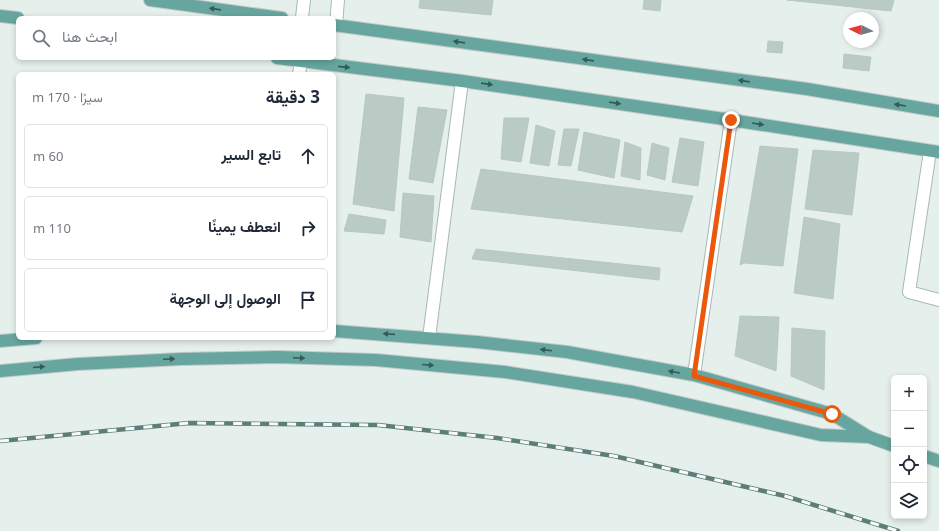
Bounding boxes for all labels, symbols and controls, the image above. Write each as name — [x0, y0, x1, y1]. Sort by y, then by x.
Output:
one-way arrow — [209, 6, 222, 12]
north arrow — [843, 12, 879, 48]
search box — [16, 16, 336, 60]
text: ابحث هنا — [62, 26, 117, 46]
icon: search — [30, 27, 52, 49]
one-way arrow — [453, 39, 465, 45]
one-way arrow — [582, 56, 594, 63]
one-way arrow — [338, 64, 350, 71]
one-way arrow — [738, 78, 750, 84]
one-way arrow — [481, 81, 493, 87]
text: 3 دقيقة — [266, 85, 320, 108]
text: سيرًا · 170 m — [32, 88, 103, 106]
one-way arrow — [609, 100, 621, 106]
one-way arrow — [894, 101, 907, 107]
route end — [722, 111, 740, 129]
one-way arrow — [752, 121, 764, 127]
text: تابع السير — [221, 144, 281, 164]
icon: ahead — [297, 145, 319, 167]
text: 60 m — [33, 147, 63, 165]
text: انعطف يمينًا — [208, 216, 281, 236]
icon: right — [297, 217, 319, 239]
text: 110 m — [33, 219, 71, 237]
text: الوصول إلى الوجهة — [170, 288, 281, 308]
icon: arrive — [297, 289, 319, 311]
one-way arrow — [383, 331, 395, 338]
one-way arrow — [540, 347, 552, 353]
one-way arrow — [293, 355, 306, 361]
one-way arrow — [163, 356, 175, 363]
one-way arrow — [422, 361, 434, 368]
one-way arrow — [33, 364, 45, 370]
one-way arrow — [668, 369, 680, 375]
map controls — [891, 375, 927, 519]
button: + — [891, 375, 927, 411]
route start — [823, 405, 841, 423]
button: − — [891, 411, 927, 447]
button: locate — [891, 447, 927, 483]
button: layers — [891, 483, 927, 519]

